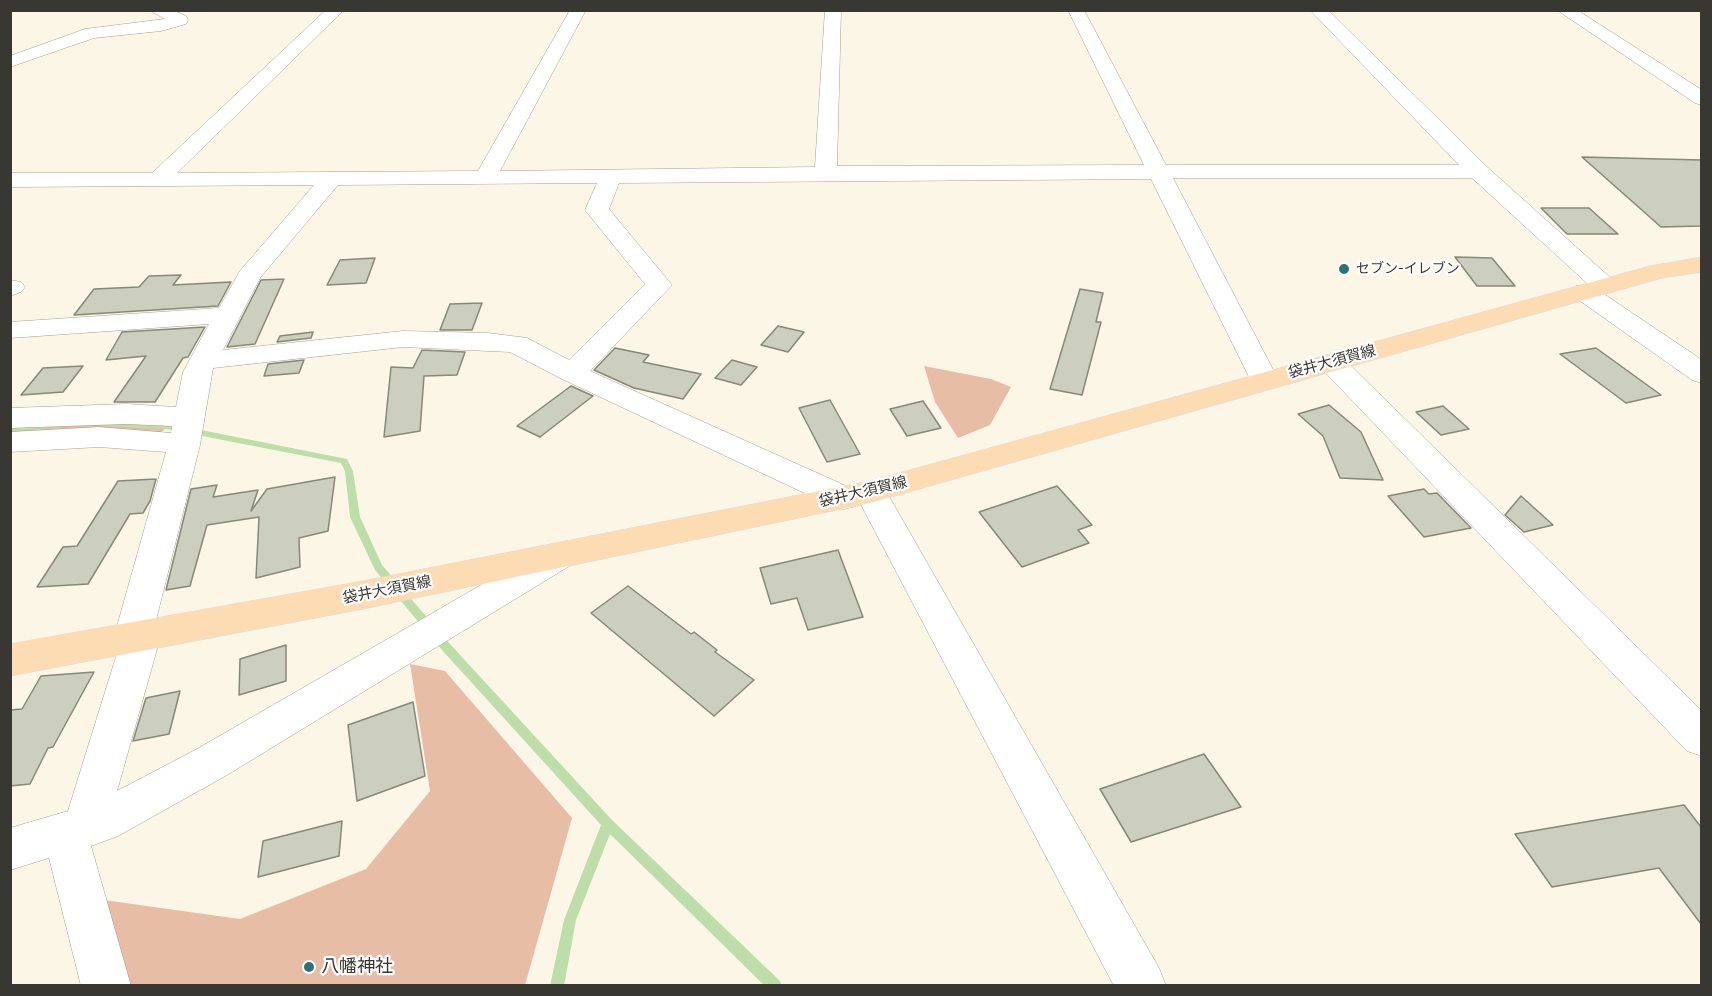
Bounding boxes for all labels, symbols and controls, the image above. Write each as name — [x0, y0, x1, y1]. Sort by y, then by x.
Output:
place label: セブン-イレブン — [1356, 261, 1460, 277]
marker: セブン-イレブン — [1337, 262, 1351, 276]
street label: 袋井大須賀線 — [1286, 342, 1378, 382]
street label: 袋井大須賀線 — [817, 473, 909, 511]
street label: 袋井大須賀線 — [341, 573, 433, 607]
place label: 八幡神社 — [321, 956, 393, 978]
marker: 八幡神社 — [302, 960, 316, 974]

